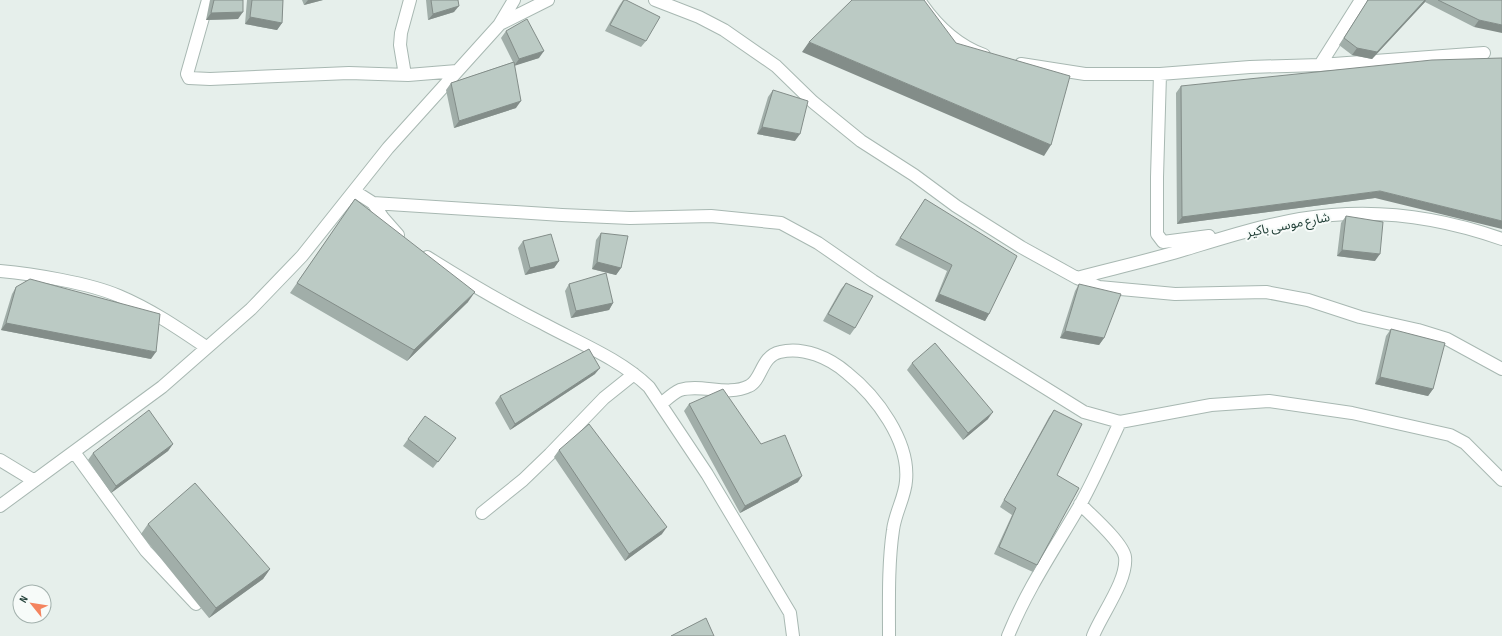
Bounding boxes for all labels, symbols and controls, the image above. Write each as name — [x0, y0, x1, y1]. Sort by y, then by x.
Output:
street label: شارع موسى باكير — [1244, 209, 1332, 243]
north arrow — [12, 584, 52, 624]
text: N — [17, 593, 31, 605]

